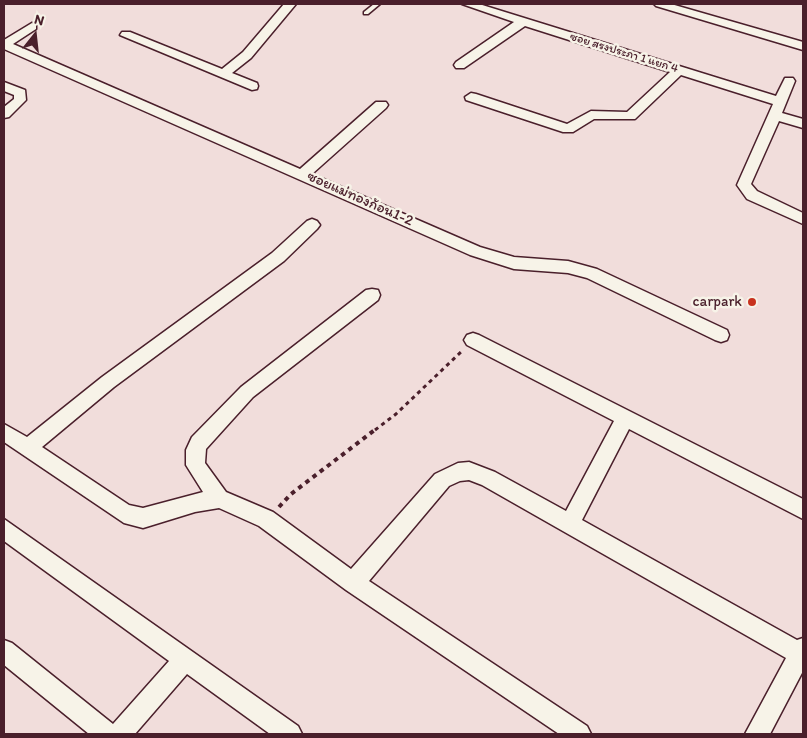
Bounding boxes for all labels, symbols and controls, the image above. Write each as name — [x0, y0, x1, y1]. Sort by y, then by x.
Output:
north arrow — [10, 10, 60, 60]
text: N — [32, 11, 46, 30]
street label: ซอย สรงประภา 1 แยก 4 — [568, 30, 680, 76]
street label: ซอยแม่ทองก้อน1-2 — [304, 168, 416, 230]
place label: carpark — [693, 293, 742, 311]
marker: carpark — [746, 296, 758, 308]

